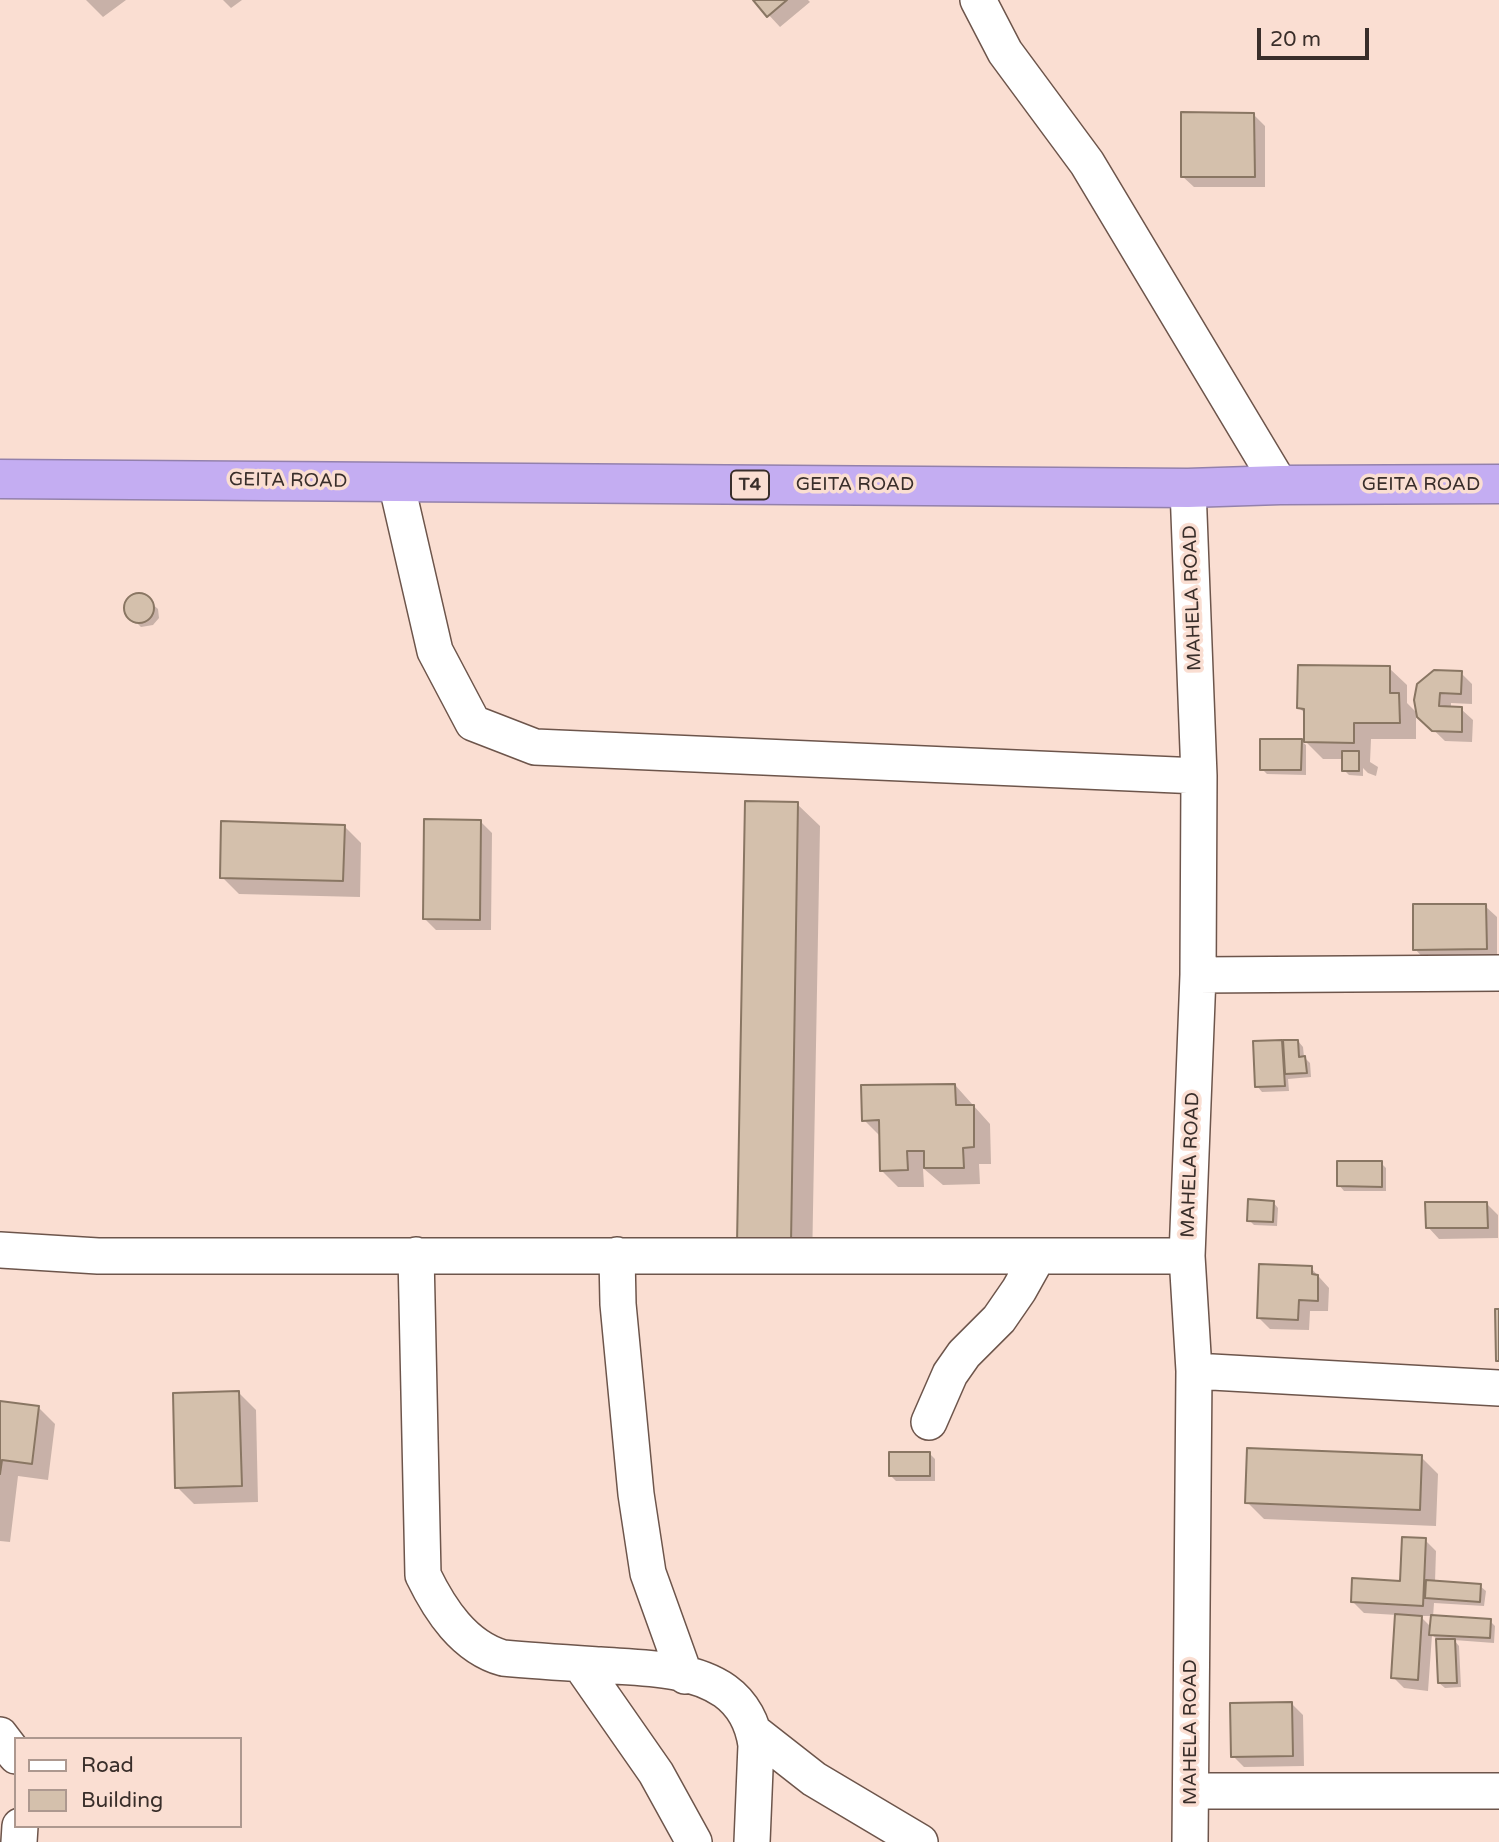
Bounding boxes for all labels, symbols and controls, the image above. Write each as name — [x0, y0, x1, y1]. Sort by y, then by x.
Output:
scale bar — [1261, 14, 1373, 58]
text: 20 m — [1270, 27, 1321, 52]
street label: GEITA ROAD — [229, 469, 347, 493]
road number: T4 — [731, 471, 769, 500]
street label: GEITA ROAD — [796, 474, 914, 496]
street label: GEITA ROAD — [1362, 474, 1480, 496]
street label: MAHELA ROAD — [1179, 525, 1207, 671]
street label: MAHELA ROAD — [1177, 1092, 1205, 1238]
street label: MAHELA ROAD — [1180, 1659, 1202, 1805]
legend — [14, 1737, 242, 1828]
text: Road — [81, 1753, 134, 1778]
text: Building — [81, 1788, 163, 1813]

